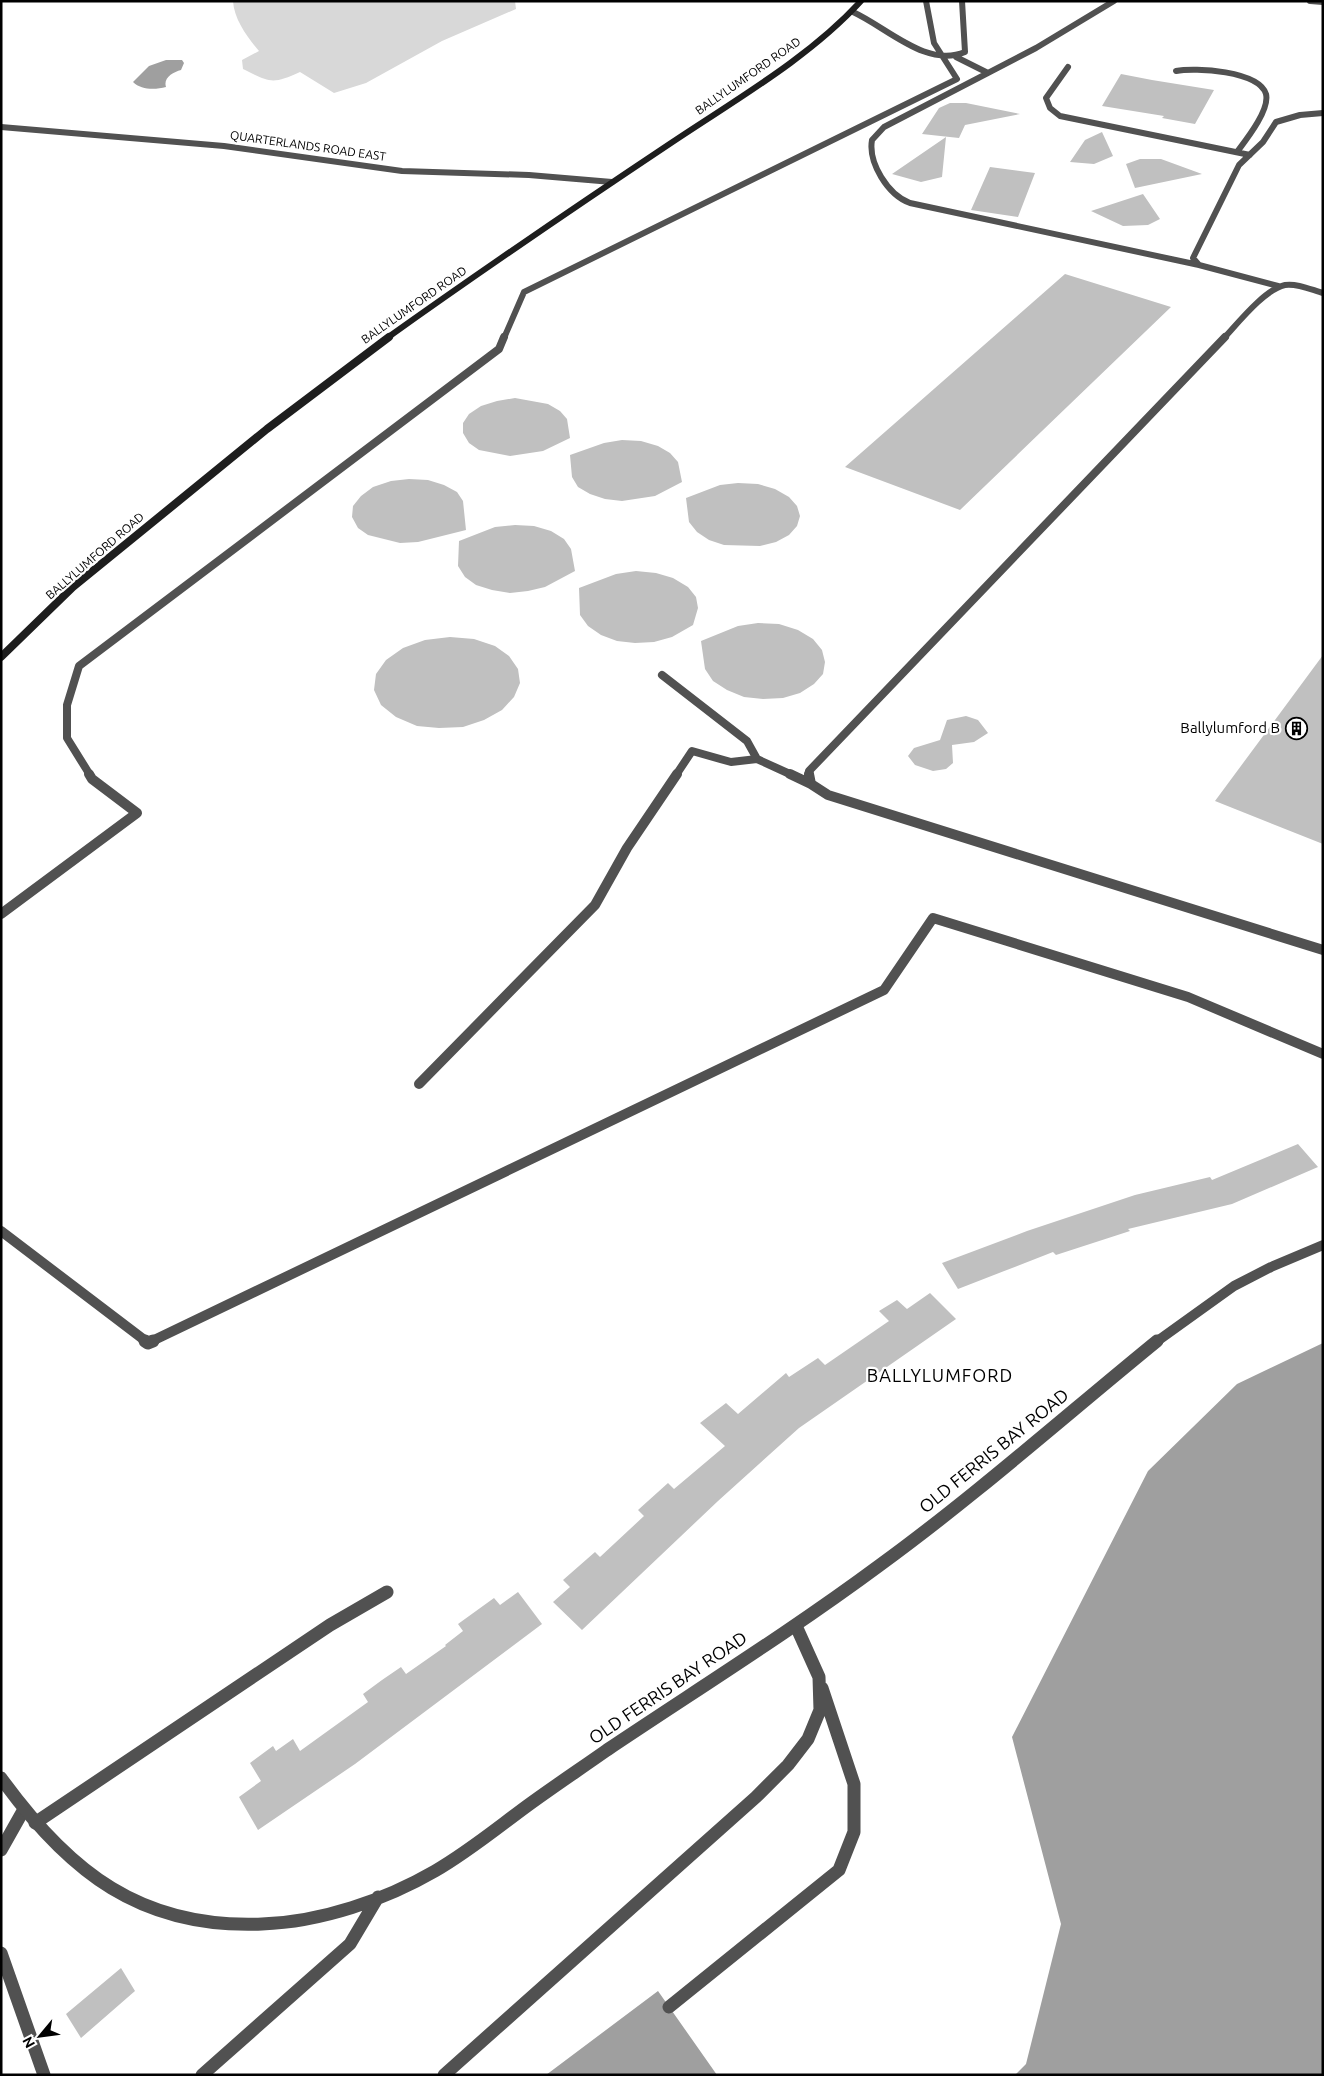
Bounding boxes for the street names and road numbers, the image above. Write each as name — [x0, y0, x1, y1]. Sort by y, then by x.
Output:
street label: BALLYLUMFORD ROAD — [693, 34, 803, 117]
street label: QUARTERLANDS ROAD EAST — [229, 128, 387, 163]
street label: BALLYLUMFORD ROAD — [359, 263, 469, 346]
street label: BALLYLUMFORD ROAD — [43, 510, 146, 602]
street label: OLD FERRIS BAY ROAD — [915, 1384, 1072, 1516]
street label: OLD FERRIS BAY ROAD — [585, 1627, 750, 1747]

